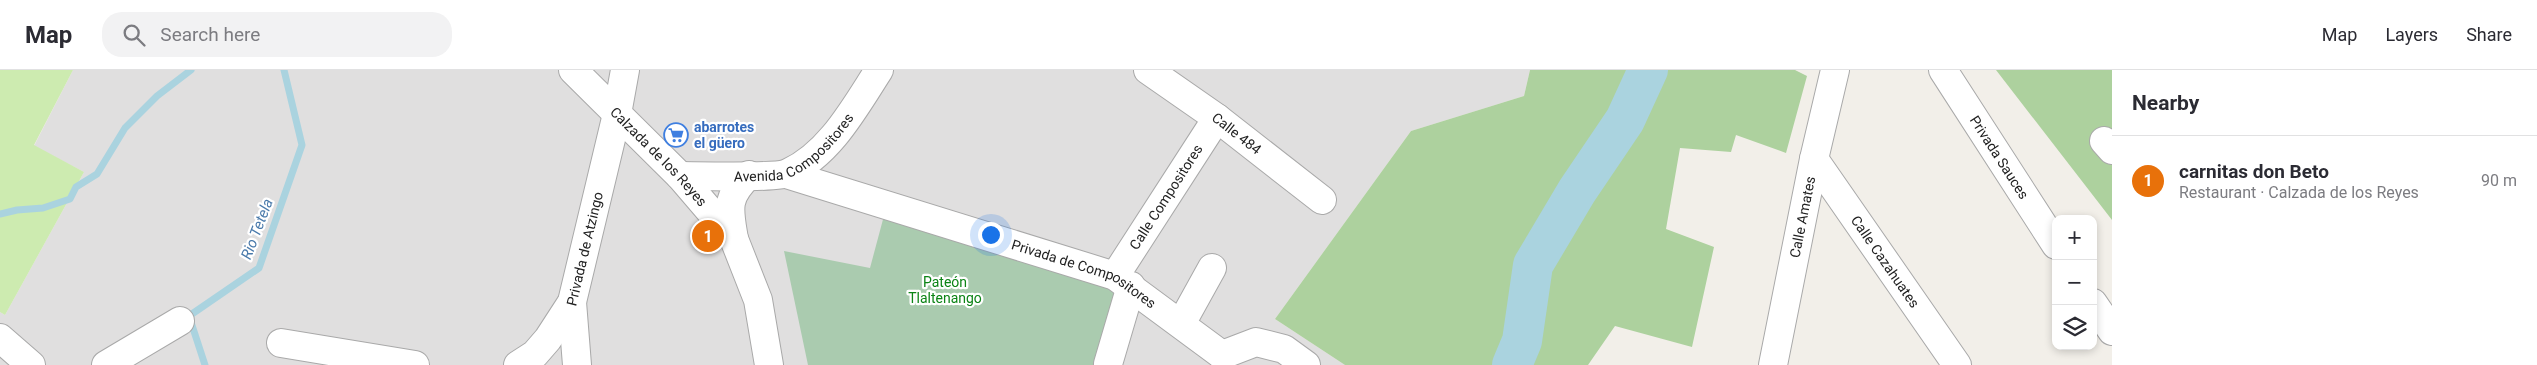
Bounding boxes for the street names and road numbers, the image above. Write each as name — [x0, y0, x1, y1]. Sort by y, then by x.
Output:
street label: Calzada de los Reyes — [607, 104, 710, 210]
street label: Calle 484 — [1209, 109, 1265, 158]
street label: Avenida Compositores — [734, 110, 857, 184]
street label: Privada Sauces — [1967, 113, 2032, 202]
street label: Calle Compositores — [1126, 141, 1206, 253]
street label: Calle Amates — [1787, 175, 1818, 259]
street label: Privada de Atzingo — [563, 190, 606, 307]
street label: Calle Cazahuates — [1848, 213, 1923, 311]
street label: Privada de Compositores — [1010, 236, 1159, 312]

